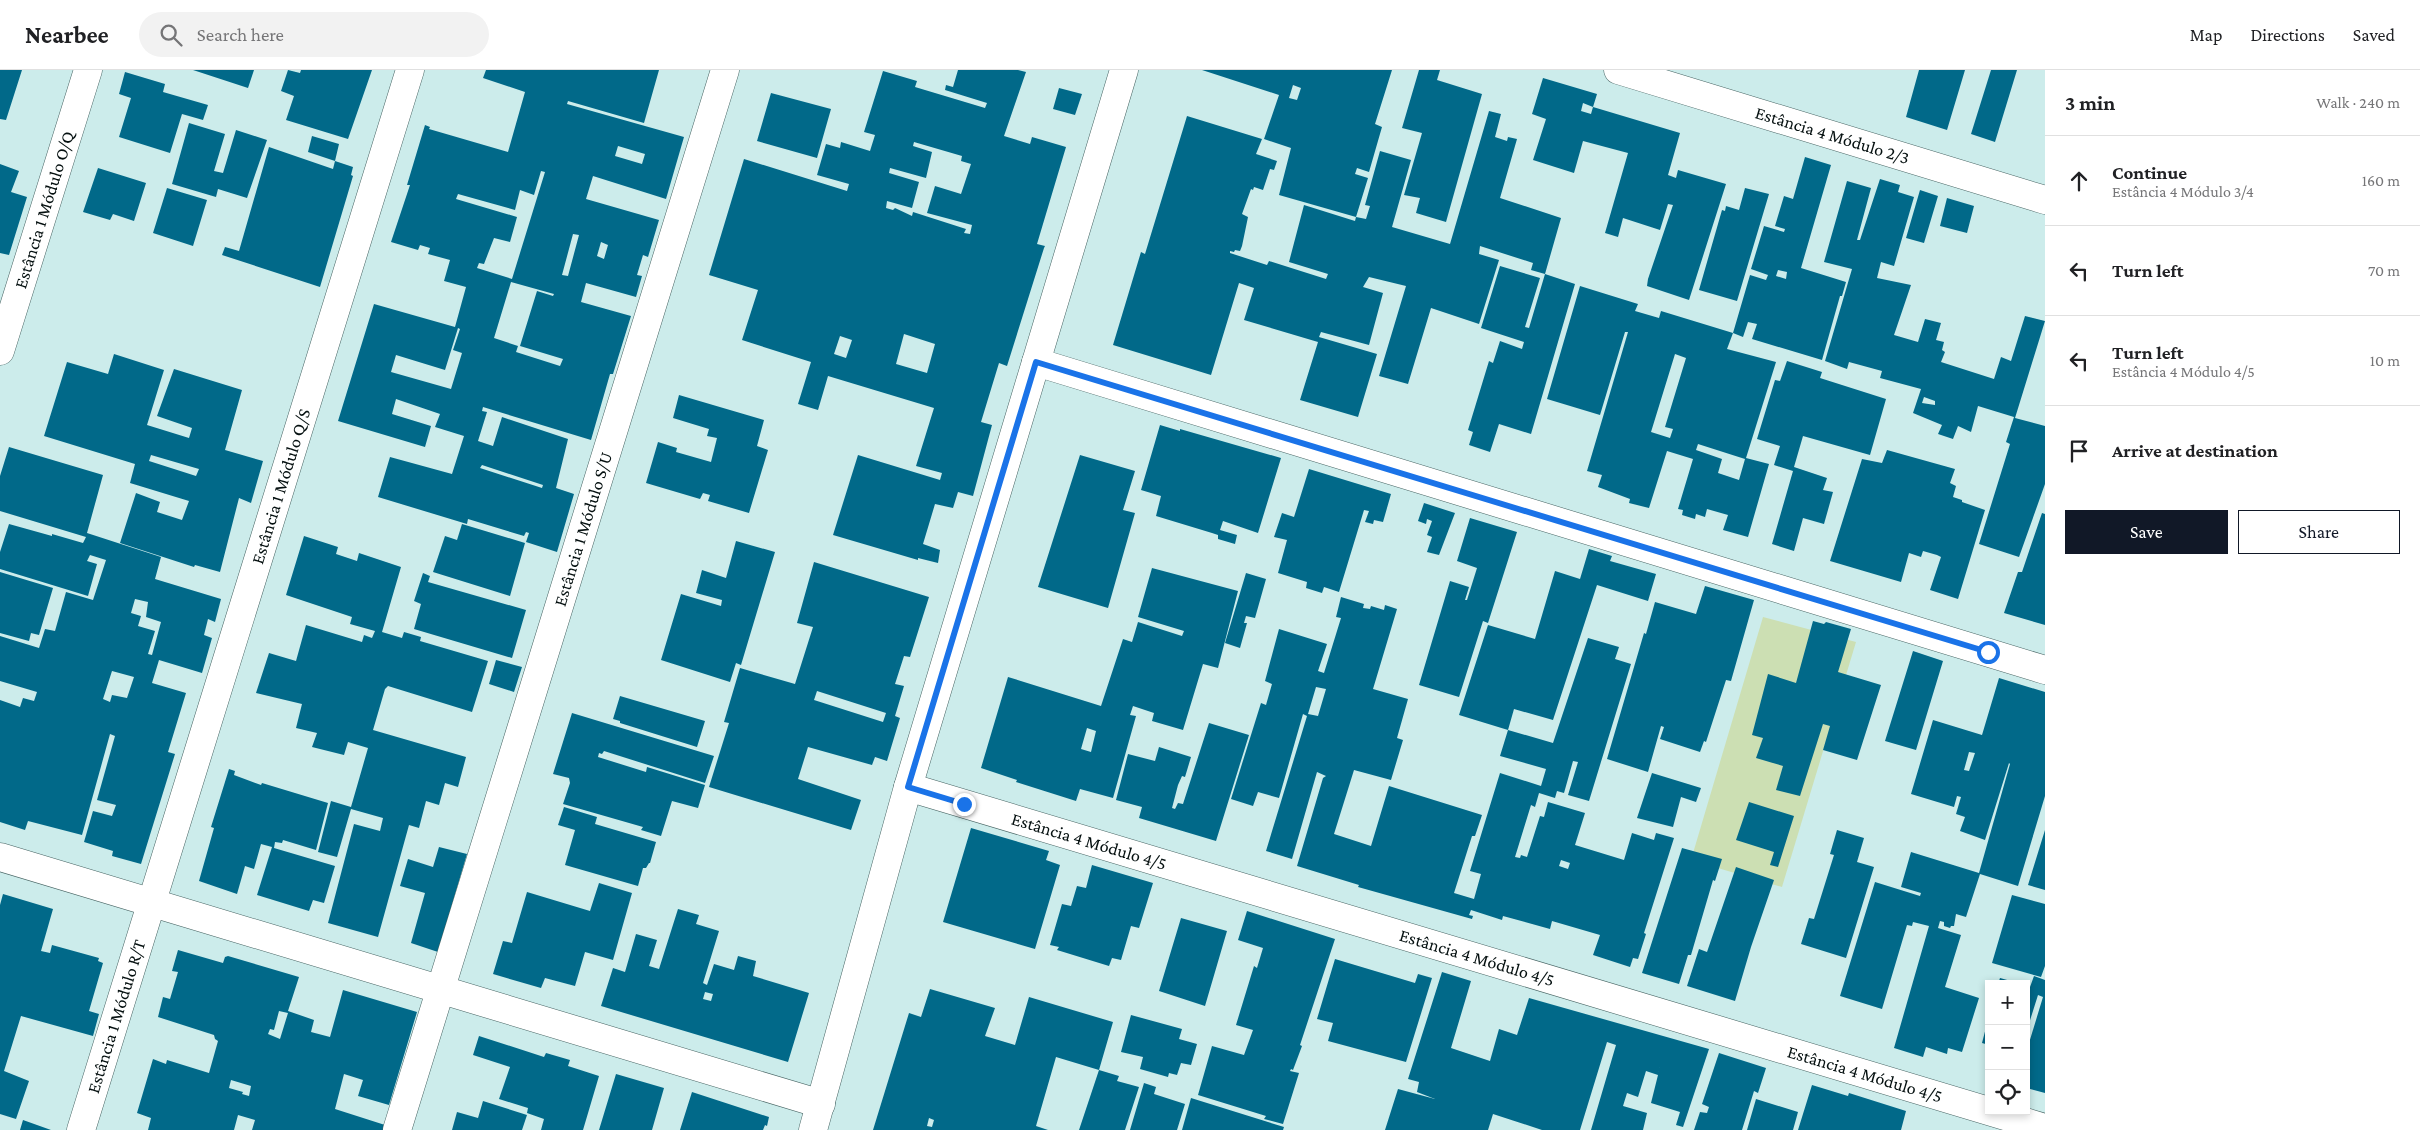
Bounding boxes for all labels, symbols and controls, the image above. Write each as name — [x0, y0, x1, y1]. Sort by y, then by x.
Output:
search box — [139, 12, 489, 57]
text: Nearbee — [25, 21, 109, 48]
icon: search — [157, 21, 185, 49]
text: Search here — [197, 24, 284, 45]
text: Map — [2190, 25, 2222, 45]
text: Directions — [2250, 25, 2325, 45]
text: Saved — [2353, 25, 2395, 45]
text: 3 min — [2065, 91, 2115, 115]
text: Walk · 240 m — [2316, 94, 2400, 111]
street label: Estância 4 Módulo 2/3 — [1753, 102, 1912, 168]
street label: Estância 1 Módulo O/Q — [10, 128, 79, 291]
text: Continue — [2112, 162, 2187, 183]
icon: ahead — [2065, 167, 2093, 195]
text: 160 m — [2362, 172, 2400, 189]
text: Estância 4 Módulo 3/4 — [2112, 183, 2254, 200]
icon: left — [2065, 257, 2093, 285]
text: Turn left — [2112, 260, 2184, 281]
text: 70 m — [2368, 262, 2400, 279]
text: Turn left — [2112, 342, 2184, 363]
icon: left — [2065, 347, 2093, 375]
text: 10 m — [2370, 352, 2400, 369]
text: Estância 4 Módulo 4/5 — [2112, 363, 2255, 380]
street label: Estância 1 Módulo Q/S — [247, 406, 314, 566]
icon: arrive — [2065, 437, 2093, 465]
text: Arrive at destination — [2112, 440, 2278, 461]
street label: Estância 1 Módulo S/U — [550, 450, 616, 609]
button: Save — [2065, 510, 2228, 554]
button: Share — [2238, 510, 2400, 554]
route start — [1977, 641, 2000, 664]
route end — [953, 793, 976, 816]
street label: Estância 4 Módulo 4/5 — [1009, 809, 1169, 874]
street label: Estância 4 Módulo 4/5 — [1397, 925, 1557, 990]
street label: Estância 1 Módulo R/T — [83, 937, 150, 1096]
map controls — [1985, 980, 2030, 1115]
button: + — [1985, 980, 2030, 1025]
button: − — [1985, 1025, 2030, 1070]
street label: Estância 4 Módulo 4/5 — [1785, 1041, 1945, 1107]
button: locate — [1985, 1070, 2030, 1115]

